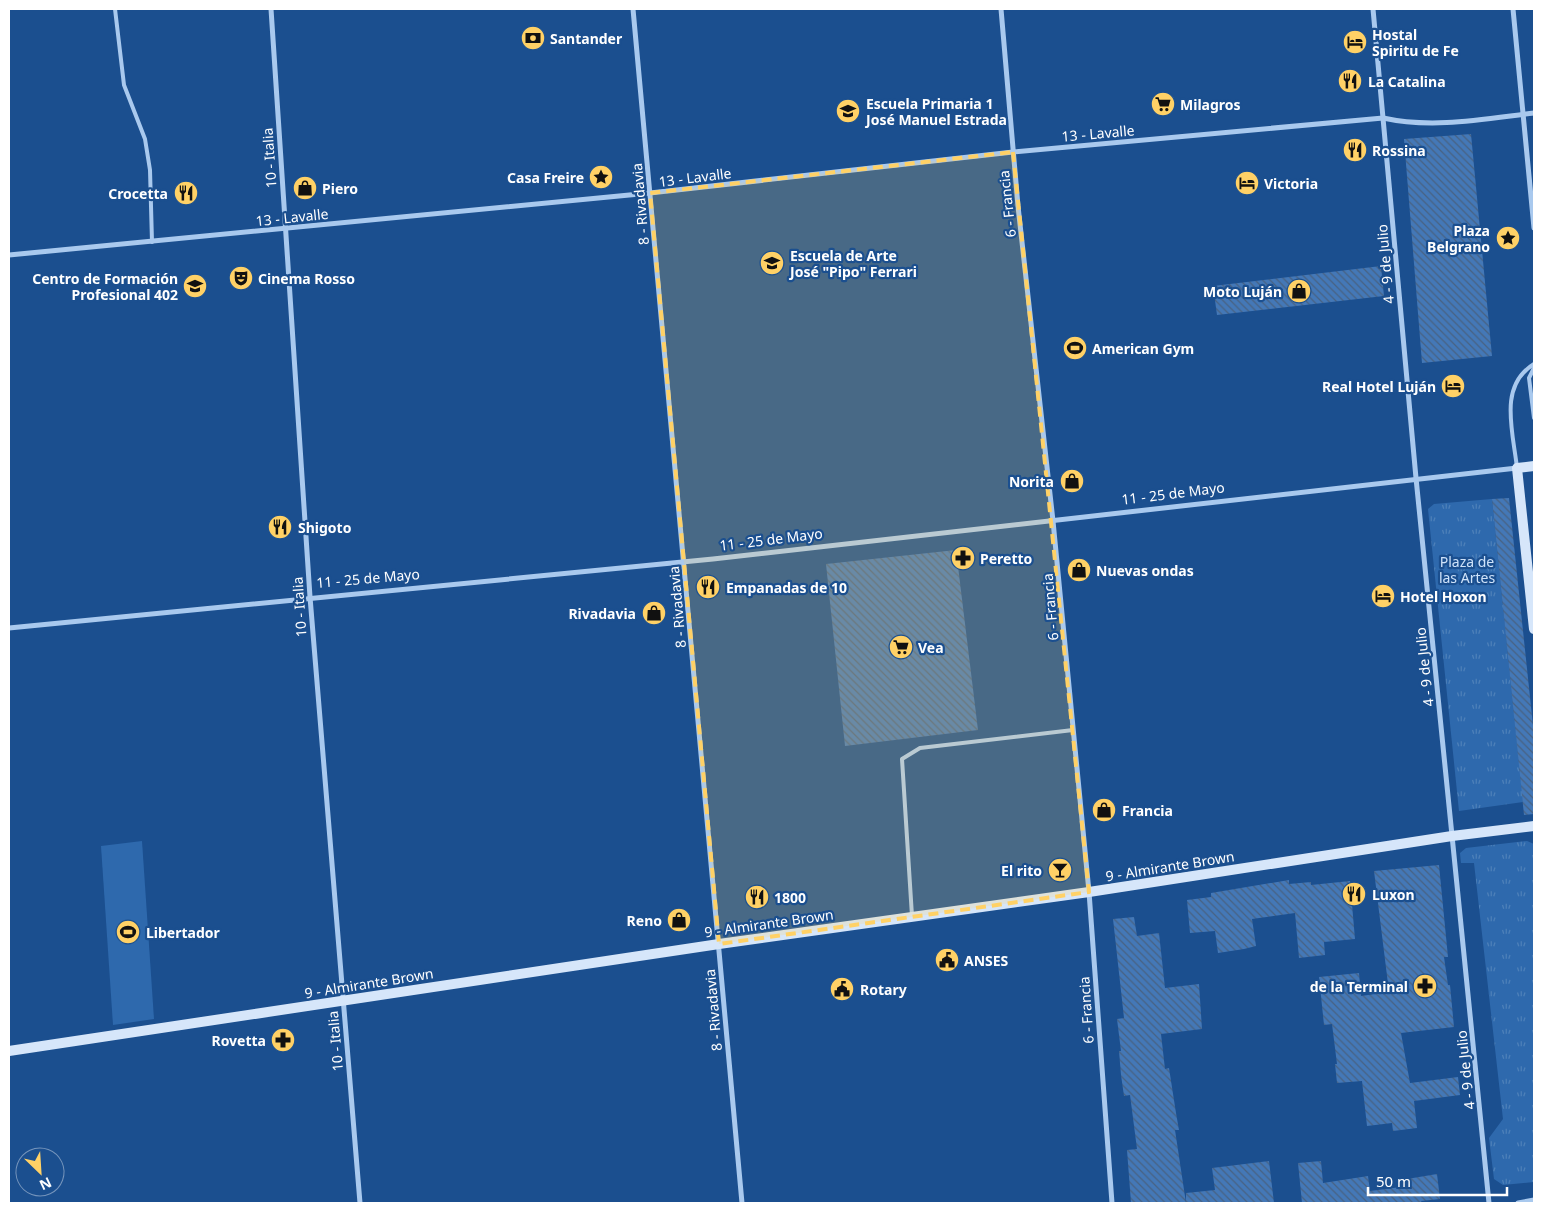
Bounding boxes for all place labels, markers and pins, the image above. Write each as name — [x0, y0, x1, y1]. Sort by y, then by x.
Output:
bank icon: Santander — [520, 25, 546, 51]
place label: Hostal Spiritu de Fe — [1372, 25, 1459, 60]
place label: Santander — [550, 29, 623, 48]
hotel icon: Hostal Spiritu de Fe — [1342, 29, 1368, 55]
restaurant icon: La Catalina — [1337, 68, 1363, 94]
place label: La Catalina — [1368, 72, 1446, 91]
supermarket icon: Milagros — [1150, 91, 1176, 117]
place label: Escuela Primaria 1 José Manuel Estrada — [864, 94, 1007, 129]
place label: Milagros — [1180, 95, 1241, 114]
school or university icon: Escuela Primaria 1 José Manuel Estrada — [835, 98, 861, 124]
restaurant icon: Rossina — [1342, 137, 1368, 163]
place label: Rossina — [1372, 141, 1426, 160]
place icon: Casa Freire — [588, 164, 614, 190]
place label: Casa Freire — [507, 168, 584, 187]
hotel icon: Victoria — [1234, 170, 1260, 196]
place label: Victoria — [1264, 174, 1318, 193]
shop icon: Piero — [292, 175, 318, 201]
place label: Piero — [322, 179, 358, 198]
restaurant icon: Crocetta — [173, 180, 199, 206]
place label: Crocetta — [108, 184, 168, 203]
place label: Plaza Belgrano — [1427, 221, 1490, 256]
place icon: Plaza Belgrano — [1495, 225, 1521, 251]
place label: Escuela de Arte José "Pipo" Ferrari — [788, 246, 917, 281]
school or university icon: Escuela de Arte José "Pipo" Ferrari — [759, 250, 785, 276]
theatre icon: Cinema Rosso — [228, 265, 254, 291]
place label: Centro de Formación Profesional 402 — [32, 269, 178, 304]
place label: Cinema Rosso — [258, 269, 355, 288]
school or university icon: Centro de Formación Profesional 402 — [182, 273, 208, 299]
shop icon: Moto Luján — [1286, 278, 1312, 304]
place label: Moto Luján — [1203, 282, 1282, 301]
sports icon: American Gym — [1062, 335, 1088, 361]
place label: American Gym — [1092, 339, 1194, 358]
hotel icon: Real Hotel Luján — [1440, 373, 1466, 399]
place label: Real Hotel Luján — [1322, 377, 1436, 396]
shop icon: Norita — [1059, 468, 1085, 494]
place label: Norita — [1009, 472, 1054, 491]
restaurant icon: Shigoto — [267, 514, 293, 540]
place label: Shigoto — [298, 518, 352, 537]
pharmacy icon: Peretto — [950, 545, 976, 571]
place label: Peretto — [980, 549, 1033, 568]
shop icon: Nuevas ondas — [1066, 557, 1092, 583]
place label: Nuevas ondas — [1096, 561, 1194, 580]
restaurant icon: Empanadas de 10 — [695, 574, 721, 600]
place label: Empanadas de 10 — [726, 578, 847, 597]
hotel icon: Hotel Hoxon — [1370, 583, 1396, 609]
place label: Hotel Hoxon — [1400, 587, 1487, 606]
shop icon: Rivadavia — [641, 600, 667, 626]
place label: Rivadavia — [568, 604, 636, 623]
supermarket icon: Vea — [888, 634, 914, 660]
place label: Vea — [918, 638, 944, 657]
shop icon: Francia — [1091, 797, 1117, 823]
place label: Francia — [1122, 801, 1173, 820]
bar icon: El rito — [1047, 857, 1073, 883]
place label: El rito — [1001, 861, 1042, 880]
restaurant icon: Luxon — [1341, 881, 1367, 907]
restaurant icon: 1800 — [744, 884, 770, 910]
place label: Luxon — [1372, 885, 1415, 904]
place label: 1800 — [774, 888, 806, 907]
shop icon: Reno — [666, 907, 692, 933]
place label: Reno — [627, 911, 662, 930]
sports icon: Libertador — [115, 919, 141, 945]
place label: Libertador — [146, 923, 221, 942]
public building icon: ANSES — [934, 947, 960, 973]
place label: ANSES — [964, 951, 1009, 970]
pharmacy icon: de la Terminal — [1412, 973, 1438, 999]
public building icon: Rotary — [829, 976, 855, 1002]
place label: de la Terminal — [1310, 977, 1408, 996]
place label: Rotary — [860, 980, 907, 999]
pharmacy icon: Rovetta — [270, 1027, 296, 1053]
place label: Rovetta — [211, 1031, 266, 1050]

